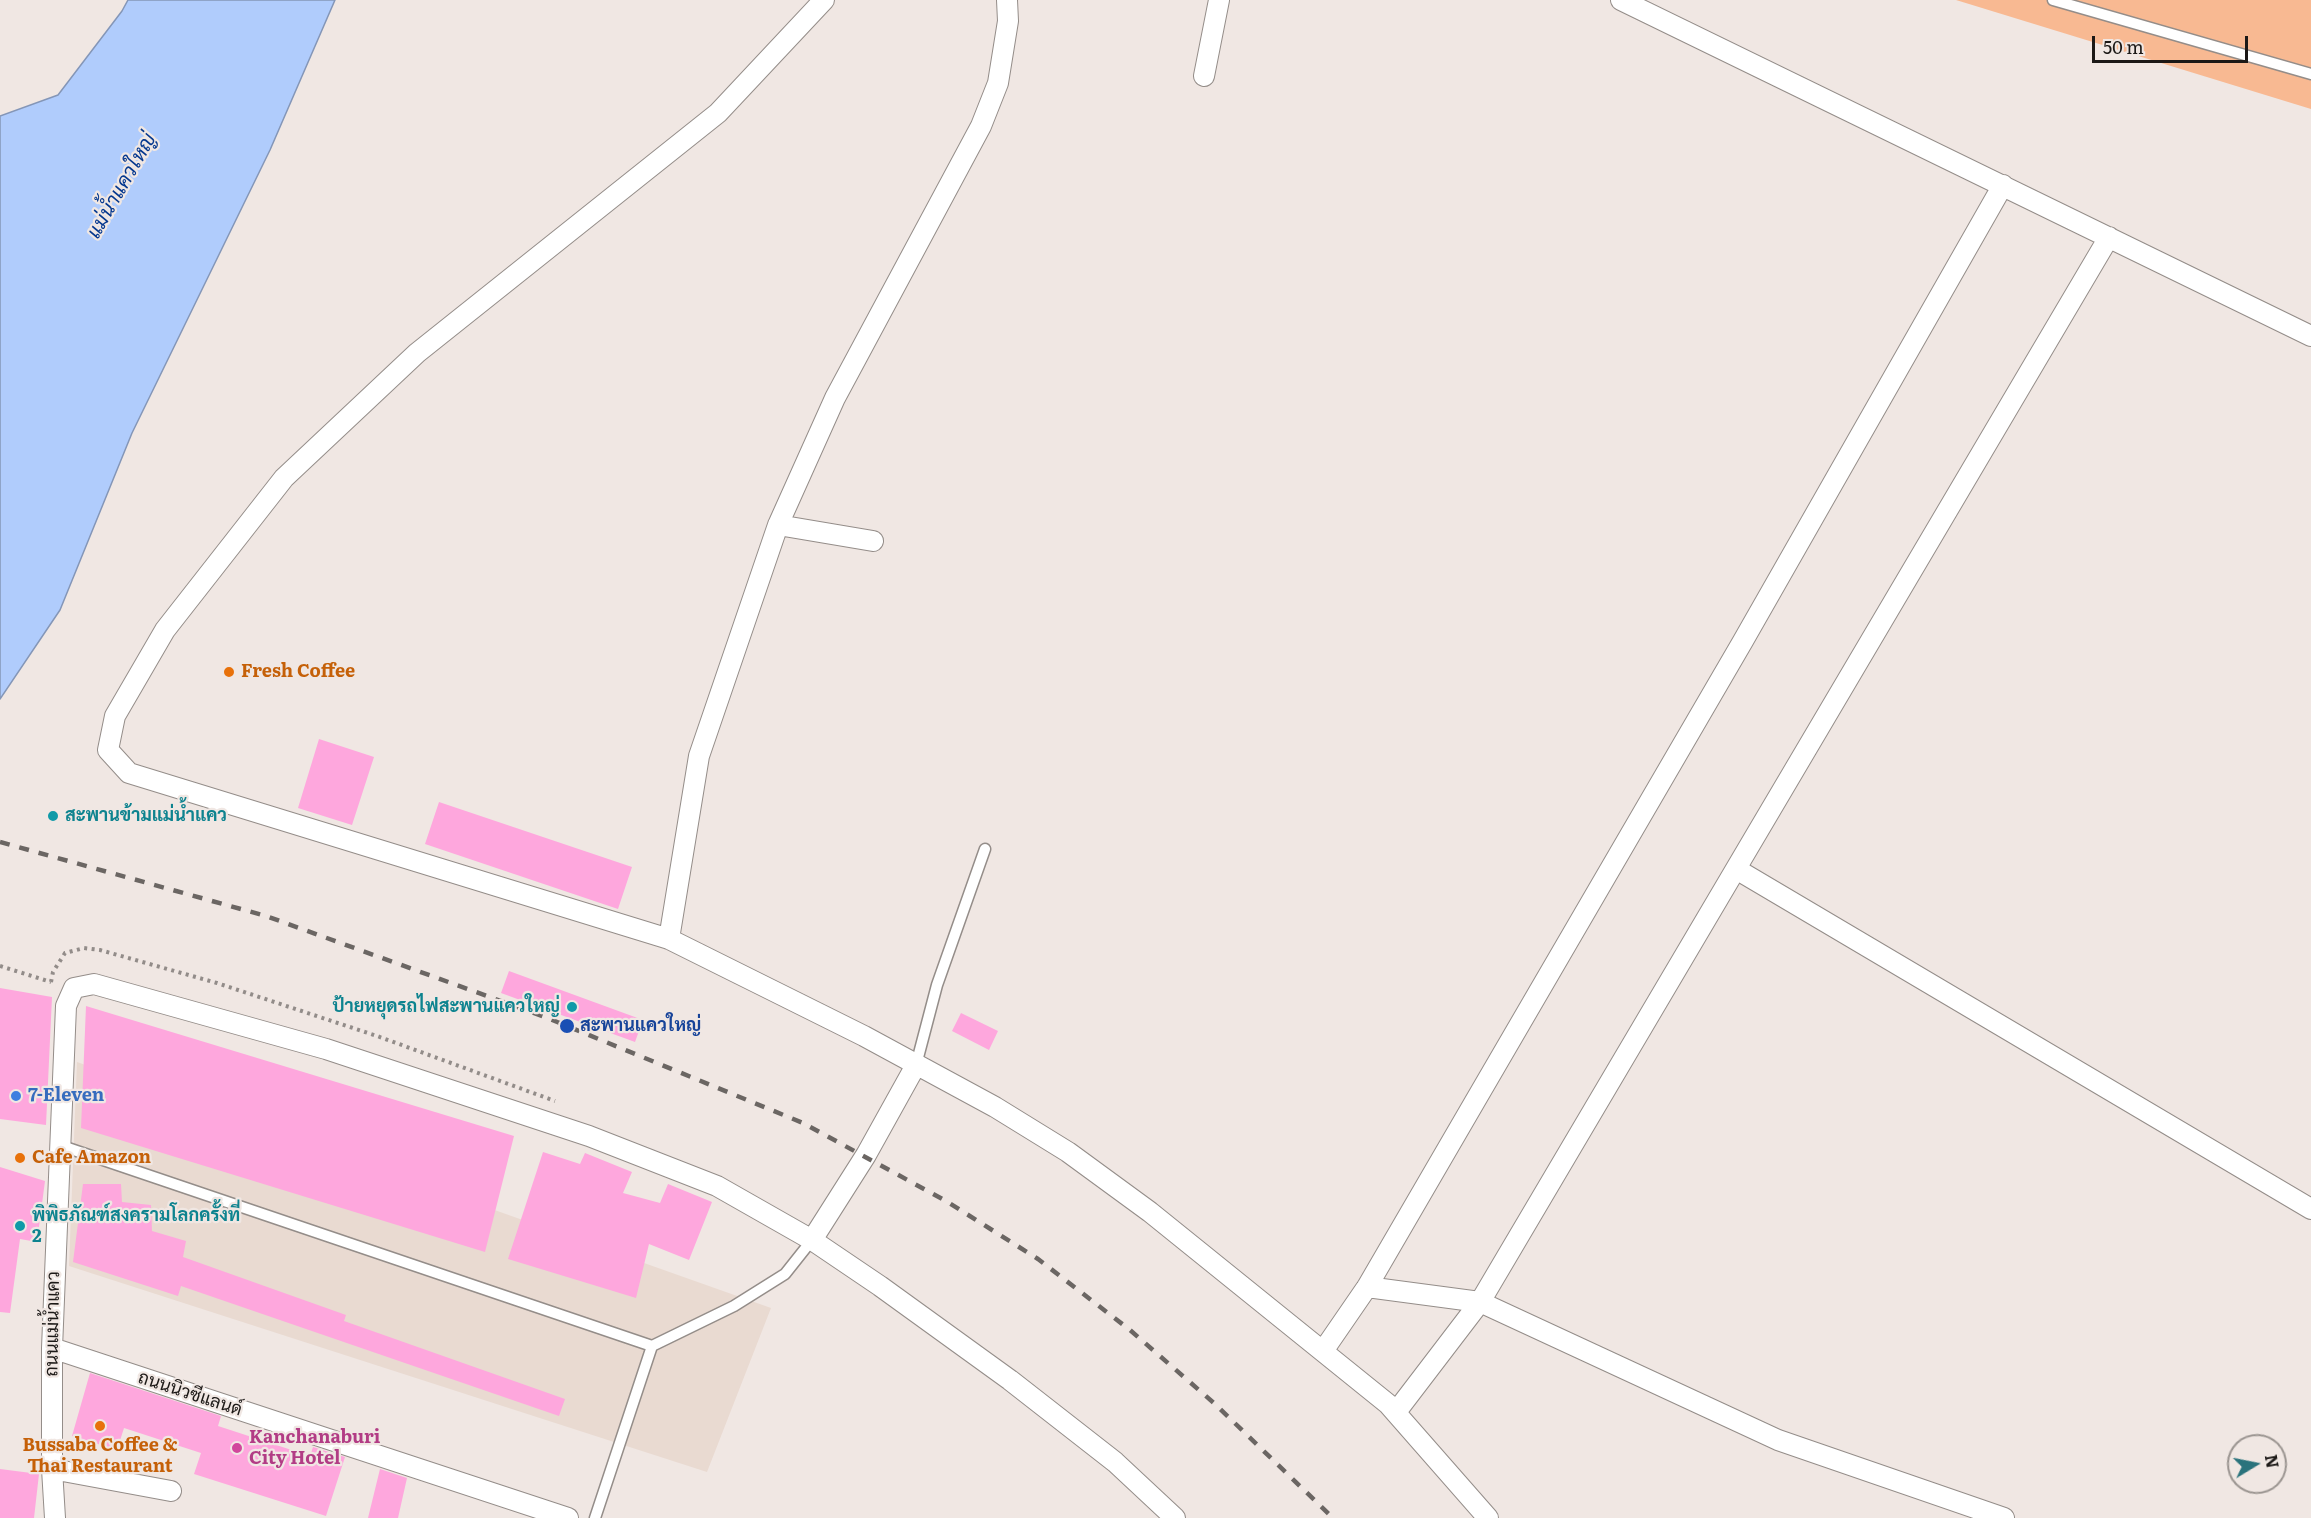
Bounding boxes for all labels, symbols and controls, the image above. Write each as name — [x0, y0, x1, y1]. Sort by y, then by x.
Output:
scale bar — [2095, 24, 2251, 62]
text: 50 m — [2103, 33, 2144, 60]
water label: แม่น้ำแควใหญ่ — [82, 129, 162, 243]
place label: Fresh Coffee — [241, 661, 355, 683]
marker: Fresh Coffee — [222, 665, 236, 679]
place label: สะพานข้ามแม่น้ำแคว — [65, 805, 227, 827]
marker: สะพานข้ามแม่น้ำแคว — [46, 809, 60, 823]
place label: ป้ายหยุดรถไฟสะพานแควใหญ่ — [333, 996, 560, 1018]
marker: ป้ายหยุดรถไฟสะพานแควใหญ่ — [565, 1000, 579, 1014]
place label: สะพานแควใหญ่ — [580, 1015, 701, 1037]
marker: สะพานแควใหญ่ — [558, 1017, 576, 1035]
place label: 7-Eleven — [28, 1085, 104, 1107]
marker: 7-Eleven — [9, 1089, 23, 1103]
place label: Cafe Amazon — [32, 1147, 151, 1169]
marker: Cafe Amazon — [13, 1151, 27, 1165]
place label: พิพิธภัณฑ์สงครามโลกครั้งที่ 2 — [32, 1205, 240, 1248]
marker: พิพิธภัณฑ์สงครามโลกครั้งที่ 2 — [13, 1219, 27, 1233]
street label: ถนนแม่น้ำแคว — [41, 1271, 65, 1377]
street label: ถนนนิวซีแลนด์ — [135, 1367, 245, 1421]
marker: Bussaba Coffee & Thai Restaurant — [93, 1419, 107, 1433]
place label: Kanchanaburi City Hotel — [249, 1427, 380, 1470]
north arrow — [2227, 1434, 2287, 1494]
place label: Bussaba Coffee & Thai Restaurant — [22, 1435, 178, 1478]
marker: Kanchanaburi City Hotel — [230, 1441, 244, 1455]
text: N — [2260, 1453, 2286, 1470]

